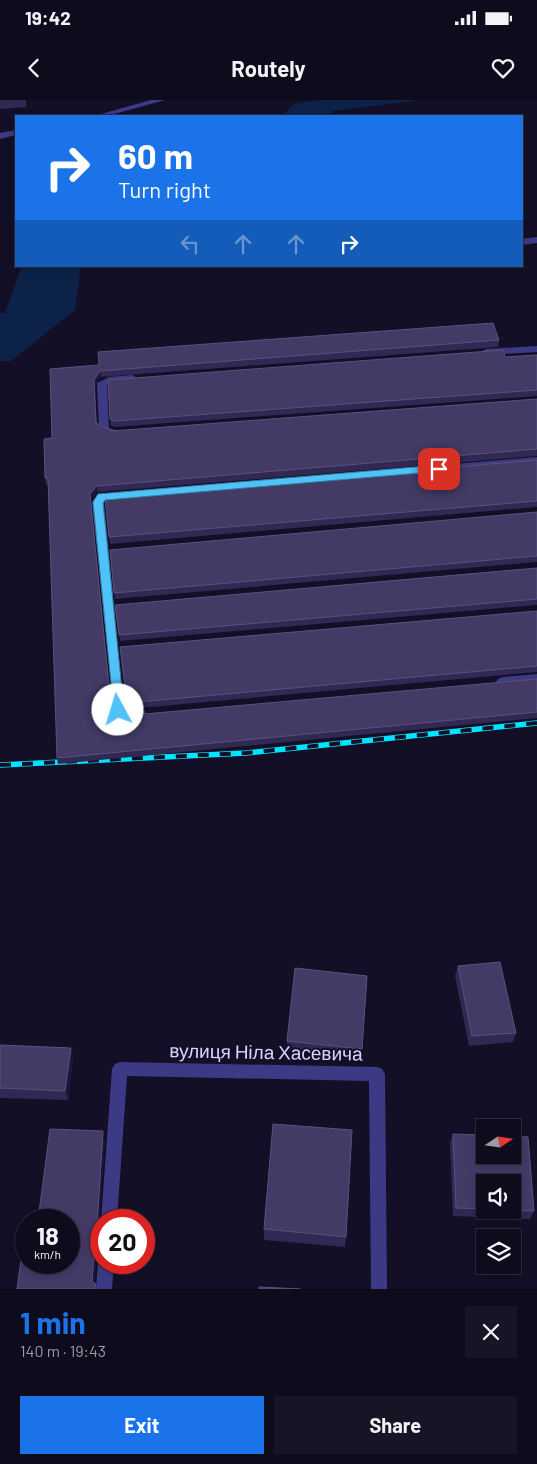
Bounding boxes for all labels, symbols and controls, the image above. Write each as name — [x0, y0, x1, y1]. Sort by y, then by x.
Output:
text: 19:42 — [25, 6, 71, 29]
icon: back — [20, 54, 48, 82]
icon: heart — [489, 54, 517, 82]
text: Routely — [231, 55, 306, 81]
text: 60 m — [118, 134, 193, 176]
icon: right — [35, 135, 100, 200]
text: Turn right — [118, 176, 211, 202]
icon: left — [176, 230, 204, 258]
icon: ahead — [229, 230, 257, 258]
icon: ahead — [282, 230, 310, 258]
icon: right — [335, 230, 363, 258]
pin — [418, 448, 460, 490]
icon: arrive — [425, 455, 453, 483]
position arrow — [91, 683, 143, 735]
street label: вулиця Ніла Хасевича — [169, 1038, 363, 1065]
north arrow — [476, 1119, 521, 1164]
map controls — [476, 1119, 521, 1274]
button: sound — [476, 1174, 521, 1219]
speed limit sign: 20 — [90, 1209, 155, 1274]
text: 18 — [36, 1220, 59, 1250]
button: layers — [476, 1229, 521, 1274]
text: km/h — [34, 1247, 61, 1261]
text: 1 min — [20, 1304, 86, 1340]
button: close — [465, 1306, 517, 1358]
text: 140 m · 19:43 — [20, 1341, 106, 1360]
button: Exit — [20, 1396, 264, 1454]
button: Share — [274, 1396, 517, 1454]

